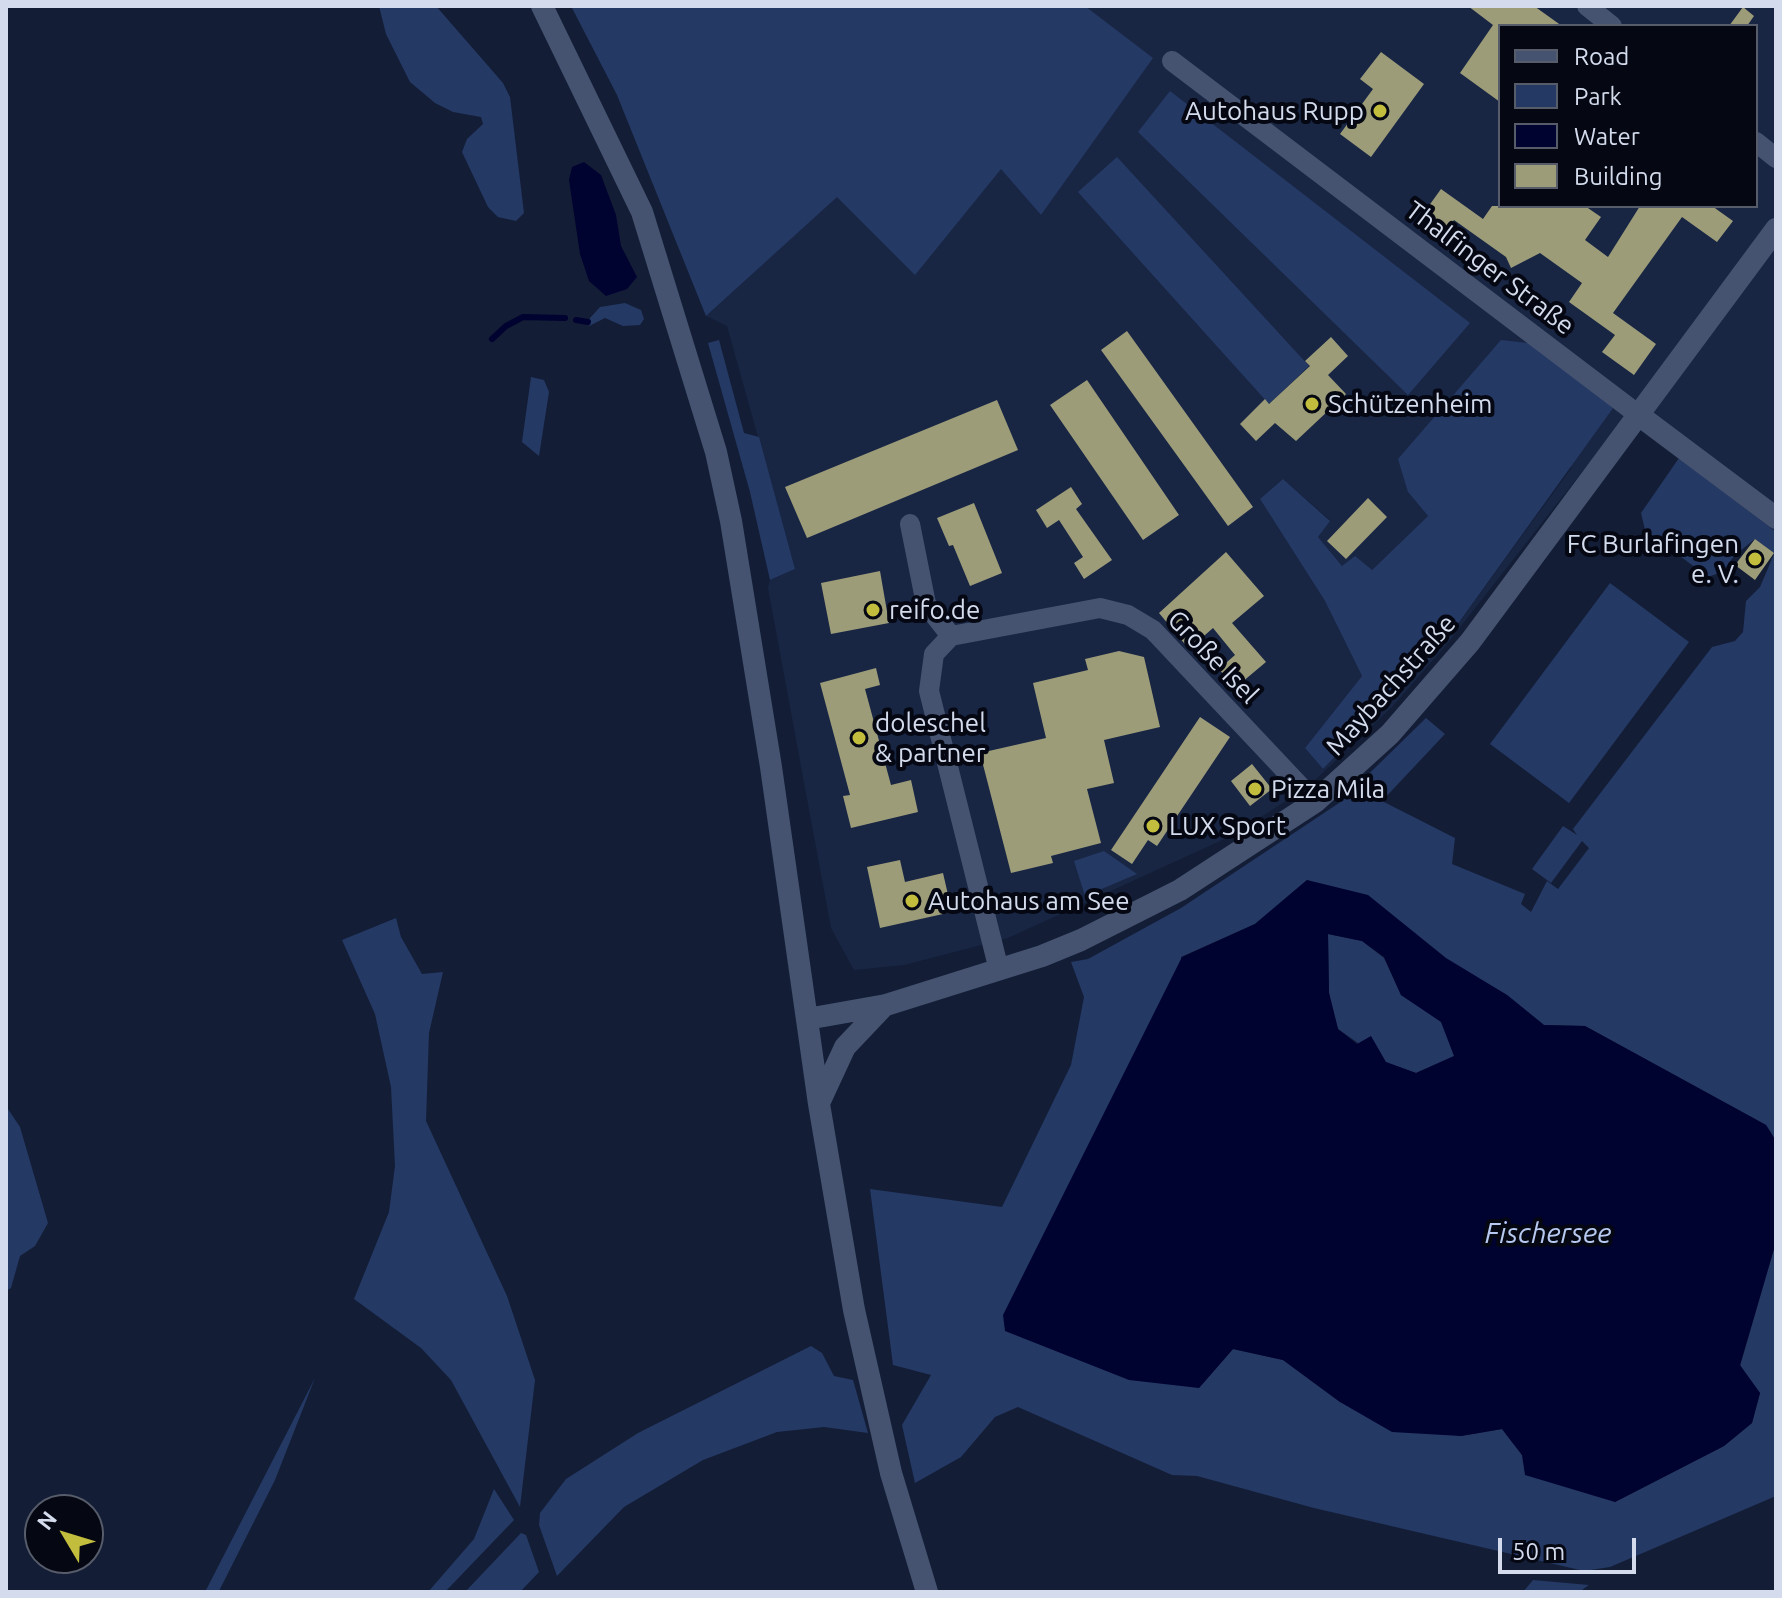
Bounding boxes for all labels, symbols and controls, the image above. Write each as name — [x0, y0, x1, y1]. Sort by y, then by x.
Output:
legend — [1498, 24, 1758, 208]
text: Road — [1574, 43, 1629, 70]
text: Park — [1574, 83, 1622, 110]
place label: Autohaus Rupp — [1185, 95, 1364, 127]
marker: Autohaus Rupp — [1371, 102, 1389, 120]
text: Water — [1574, 123, 1640, 150]
text: Building — [1574, 163, 1662, 190]
street label: Thalfinger Straße — [1400, 195, 1580, 341]
place label: Schützenheim — [1328, 388, 1493, 420]
marker: Schützenheim — [1303, 395, 1321, 413]
place label: FC Burlafingen e. V. — [1567, 528, 1739, 590]
marker: FC Burlafingen e. V. — [1746, 550, 1764, 568]
place label: reifo.de — [889, 594, 980, 626]
marker: reifo.de — [864, 601, 882, 619]
street label: Große Isel — [1161, 604, 1265, 710]
street label: Maybachstraße — [1320, 608, 1462, 762]
place label: doleschel & partner — [875, 707, 986, 768]
marker: doleschel & partner — [850, 729, 868, 747]
place label: Pizza Mila — [1271, 773, 1385, 805]
marker: Pizza Mila — [1246, 780, 1264, 798]
place label: LUX Sport — [1169, 810, 1286, 842]
marker: LUX Sport — [1144, 817, 1162, 835]
place label: Autohaus am See — [928, 885, 1129, 917]
marker: Autohaus am See — [903, 892, 921, 910]
water label: Fischersee — [1485, 1217, 1611, 1251]
north arrow — [24, 1494, 104, 1574]
text: N — [31, 1506, 61, 1534]
scale bar — [1502, 1522, 1640, 1572]
text: 50 m — [1512, 1538, 1565, 1565]

